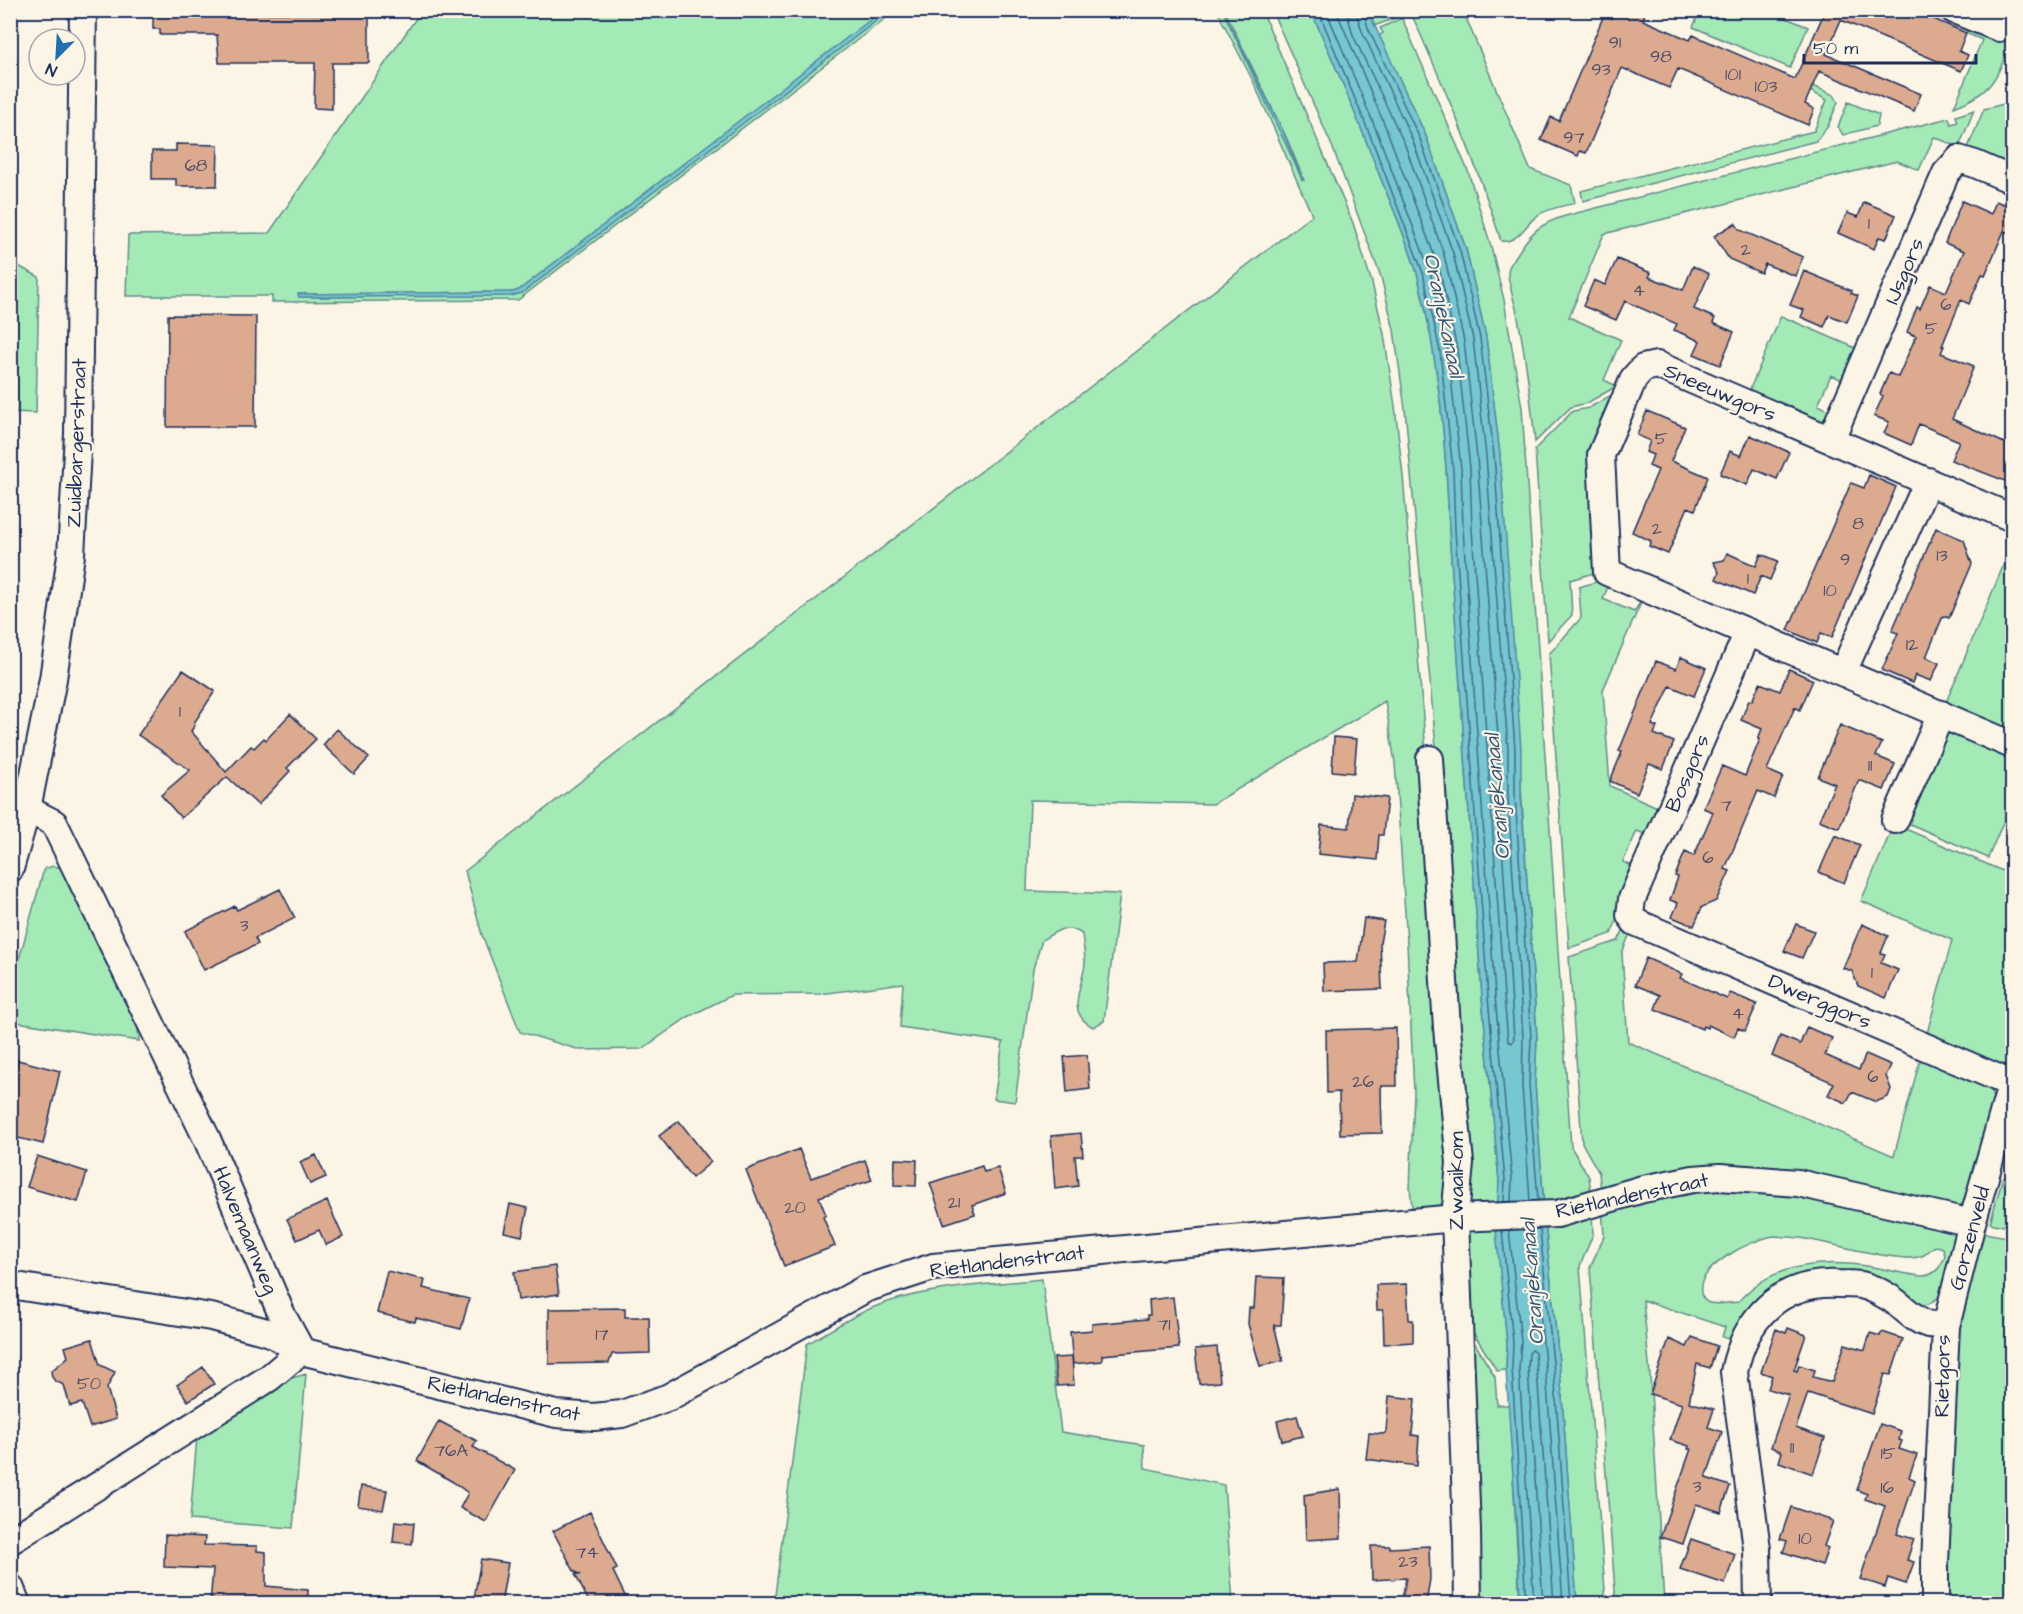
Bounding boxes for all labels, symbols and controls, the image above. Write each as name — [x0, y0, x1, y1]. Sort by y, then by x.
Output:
north arrow — [27, 27, 87, 87]
scale bar — [1804, 27, 1976, 65]
house number: 91 — [1609, 30, 1621, 55]
text: 50 m — [1813, 36, 1858, 61]
house number: 98 — [1650, 44, 1672, 69]
house number: 93 — [1591, 57, 1611, 82]
text: N — [42, 58, 60, 82]
house number: 101 — [1725, 62, 1741, 87]
house number: 103 — [1755, 74, 1777, 99]
house number: 97 — [1563, 125, 1585, 150]
house number: 68 — [185, 153, 208, 178]
house number: 1 — [1868, 211, 1870, 236]
street label: IJsgors — [1878, 233, 1933, 310]
house number: 2 — [1741, 237, 1752, 262]
water label: Oranjekanaal — [1415, 250, 1472, 383]
house number: 4 — [1633, 278, 1645, 303]
house number: 6 — [1940, 292, 1952, 317]
house number: 5 — [1925, 316, 1938, 341]
street label: Sneeuwgors — [1659, 356, 1780, 431]
street label: Zuidbargerstraat — [59, 357, 96, 528]
house number: 5 — [1655, 426, 1668, 451]
house number: 8 — [1852, 511, 1864, 536]
house number: 2 — [1652, 516, 1663, 541]
house number: 13 — [1936, 543, 1948, 568]
house number: 9 — [1840, 547, 1850, 572]
house number: 1 — [1747, 566, 1749, 591]
house number: 10 — [1823, 578, 1837, 603]
house number: 12 — [1906, 632, 1919, 657]
house number: 1 — [179, 699, 181, 724]
water label: Oranjekanaal — [1476, 730, 1518, 861]
street label: Bosgors — [1658, 730, 1719, 817]
house number: 11 — [1868, 753, 1872, 778]
house number: 7 — [1720, 793, 1732, 818]
house number: 6 — [1702, 845, 1714, 870]
house number: 3 — [239, 913, 249, 938]
house number: 1 — [1871, 960, 1873, 985]
street label: Dwerggors — [1763, 967, 1876, 1038]
house number: 4 — [1732, 1001, 1744, 1026]
house number: 6 — [1867, 1064, 1879, 1089]
house number: 26 — [1352, 1069, 1374, 1094]
street label: Zwaaikom — [1442, 1131, 1471, 1231]
street label: Halvemaanweg — [204, 1162, 286, 1300]
street label: Rietlandenstraat — [1553, 1165, 1712, 1226]
street label: Gorzenveld — [1942, 1183, 1997, 1293]
house number: 21 — [948, 1190, 960, 1215]
house number: 20 — [784, 1195, 806, 1220]
water label: Oranjekanaal — [1512, 1215, 1552, 1346]
street label: Rietlandenstraat — [928, 1238, 1087, 1285]
house number: 71 — [1157, 1312, 1171, 1337]
house number: 17 — [595, 1322, 609, 1347]
street label: Rietgors — [1927, 1334, 1960, 1418]
street label: Rietlandenstraat — [425, 1368, 584, 1429]
house number: 50 — [77, 1371, 101, 1396]
house number: 11 — [1790, 1435, 1794, 1460]
house number: 76A — [434, 1438, 468, 1463]
house number: 15 — [1880, 1441, 1896, 1466]
house number: 3 — [1692, 1474, 1702, 1499]
house number: 16 — [1880, 1475, 1894, 1500]
house number: 10 — [1798, 1526, 1812, 1551]
house number: 74 — [575, 1540, 599, 1565]
house number: 23 — [1398, 1549, 1418, 1574]

